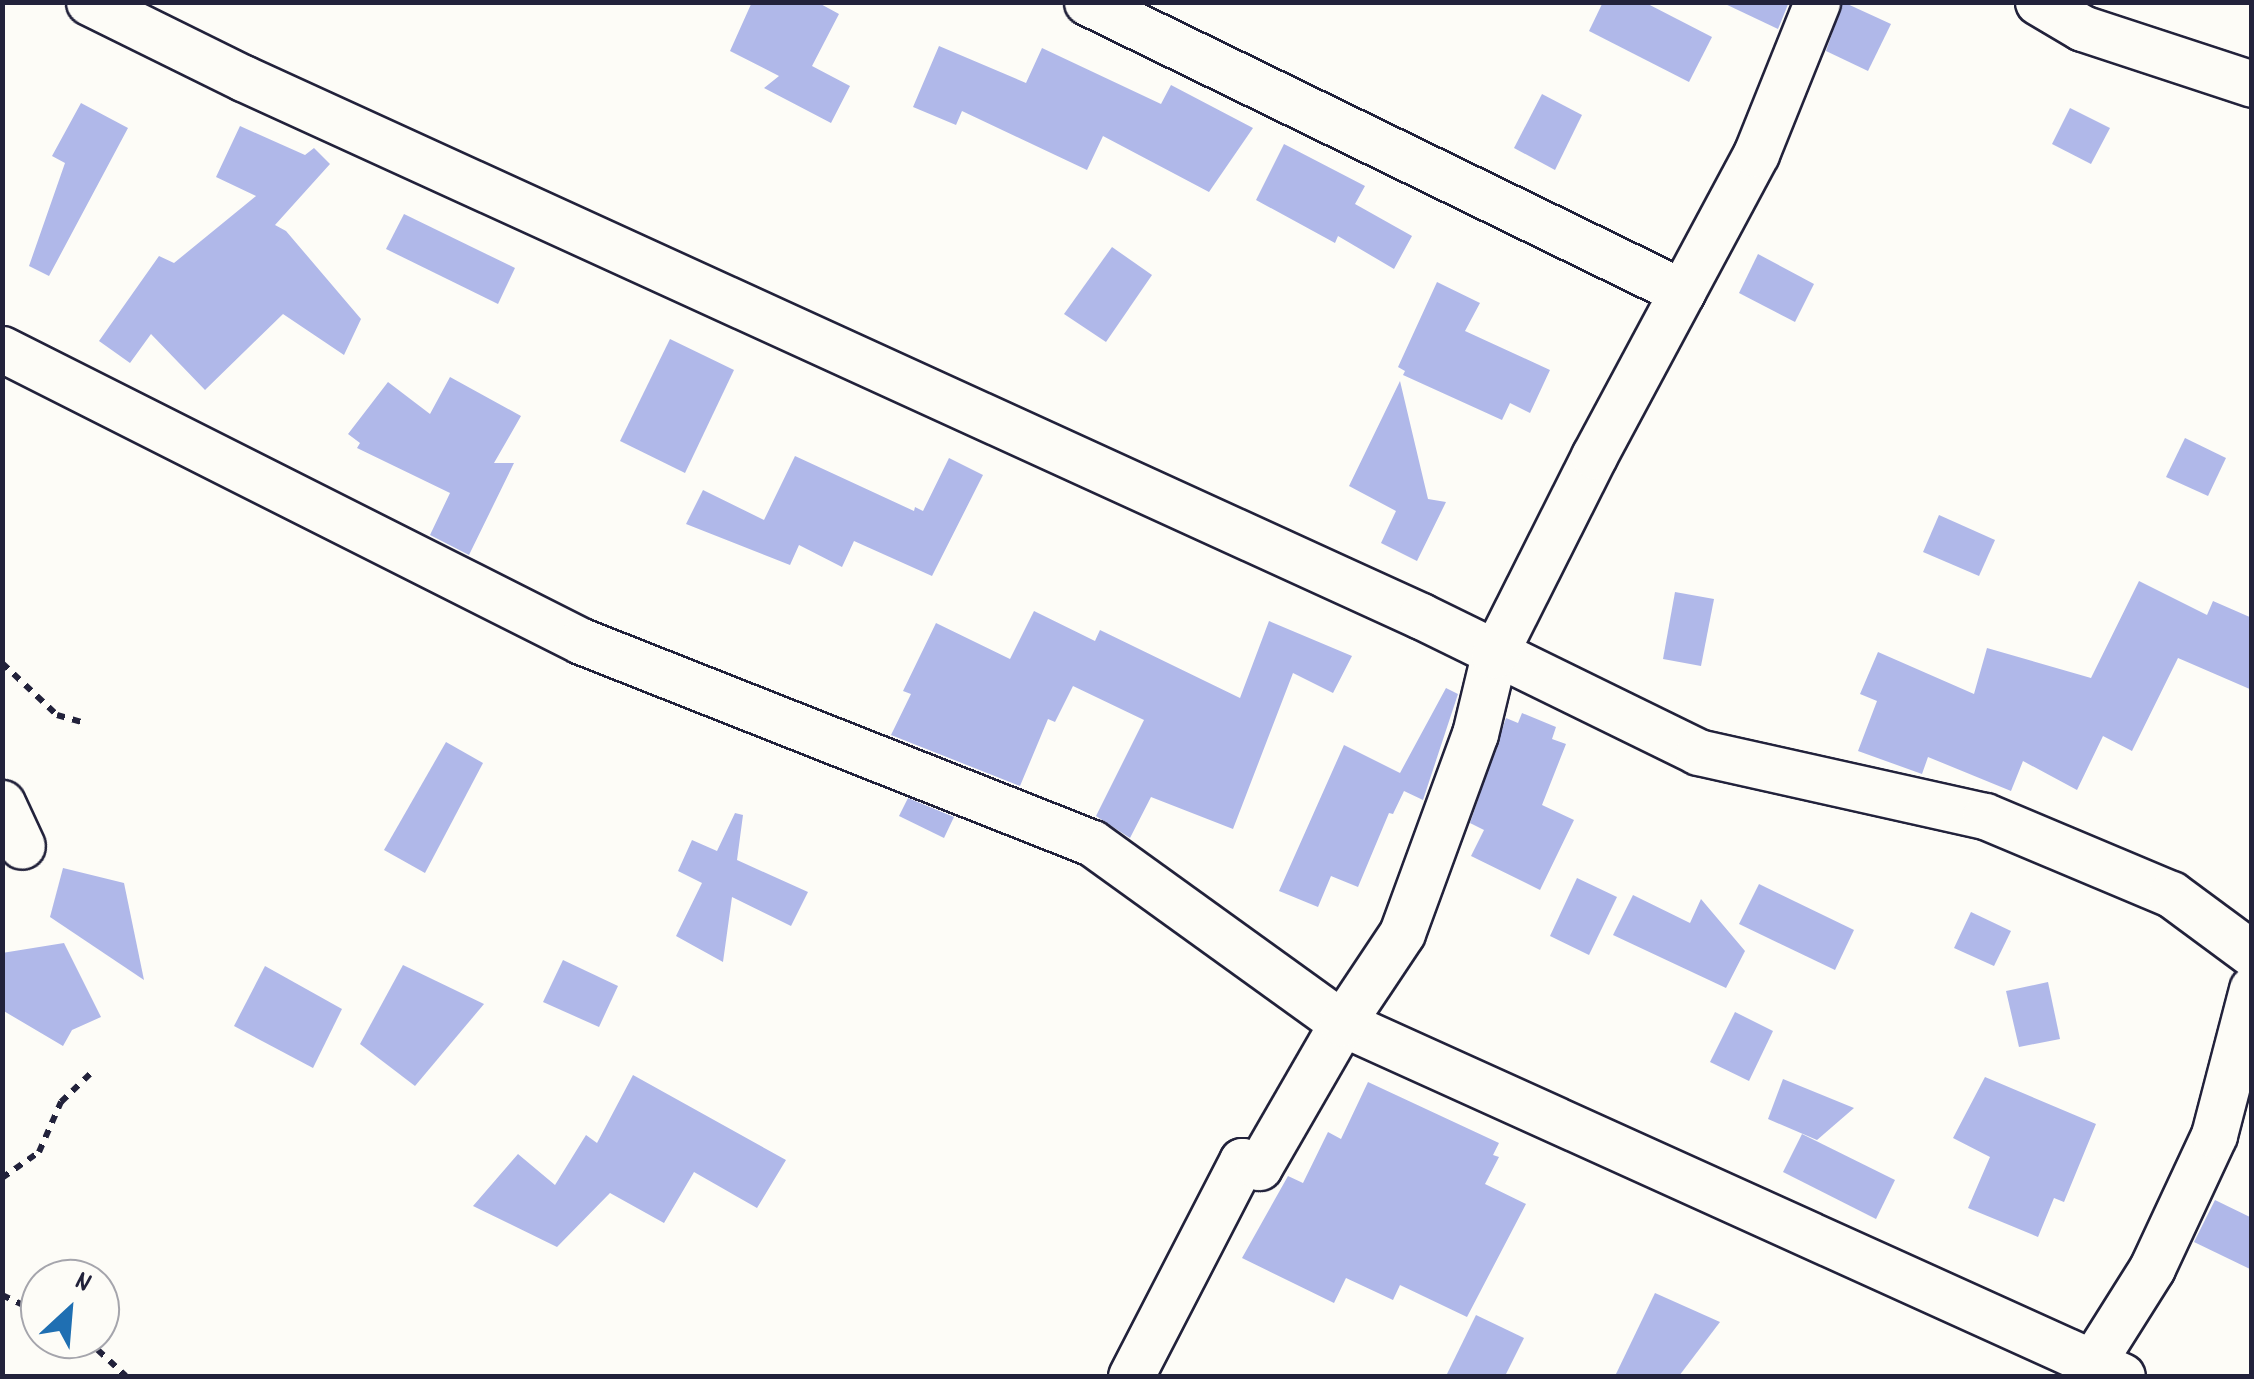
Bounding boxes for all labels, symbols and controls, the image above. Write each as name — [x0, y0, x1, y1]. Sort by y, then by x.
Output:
north arrow — [20, 1259, 120, 1359]
text: N — [67, 1263, 97, 1305]

